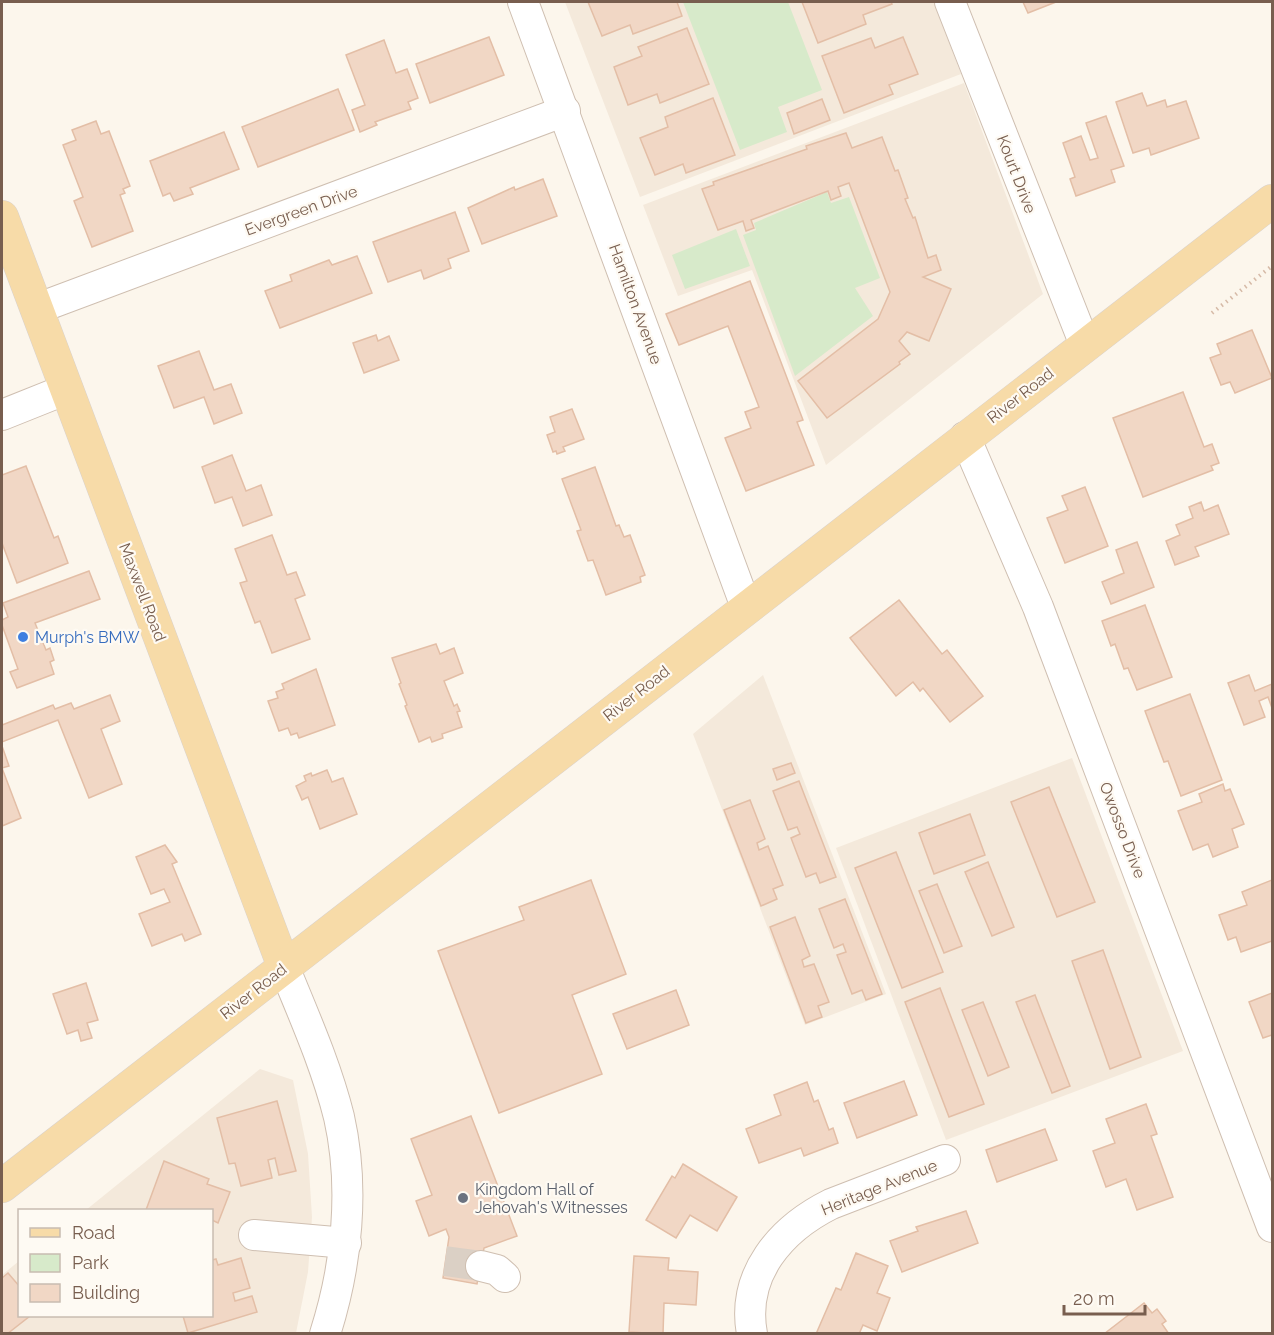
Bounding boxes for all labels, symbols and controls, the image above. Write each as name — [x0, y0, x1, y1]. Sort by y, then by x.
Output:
street label: Kourt Drive — [993, 132, 1040, 216]
street label: Evergreen Drive — [242, 181, 360, 240]
street label: Hamilton Avenue — [605, 241, 666, 367]
street label: River Road — [983, 364, 1057, 427]
street label: Maxwell Road — [115, 540, 170, 644]
place label: Murph's BMW — [35, 628, 140, 647]
marker: Murph's BMW — [16, 630, 30, 644]
street label: River Road — [599, 662, 673, 725]
street label: Owosso Drive — [1095, 779, 1150, 881]
street label: River Road — [216, 960, 290, 1023]
street label: Heritage Avenue — [818, 1156, 940, 1219]
place label: Kingdom Hall of Jehovah's Witnesses — [475, 1180, 628, 1217]
marker: Kingdom Hall of Jehovah's Witnesses — [456, 1191, 470, 1205]
legend — [18, 1209, 213, 1317]
text: Road — [72, 1222, 115, 1243]
text: Park — [72, 1252, 109, 1273]
scale bar — [1064, 1278, 1145, 1316]
text: Building — [72, 1282, 140, 1303]
text: 20 m — [1073, 1288, 1115, 1309]

